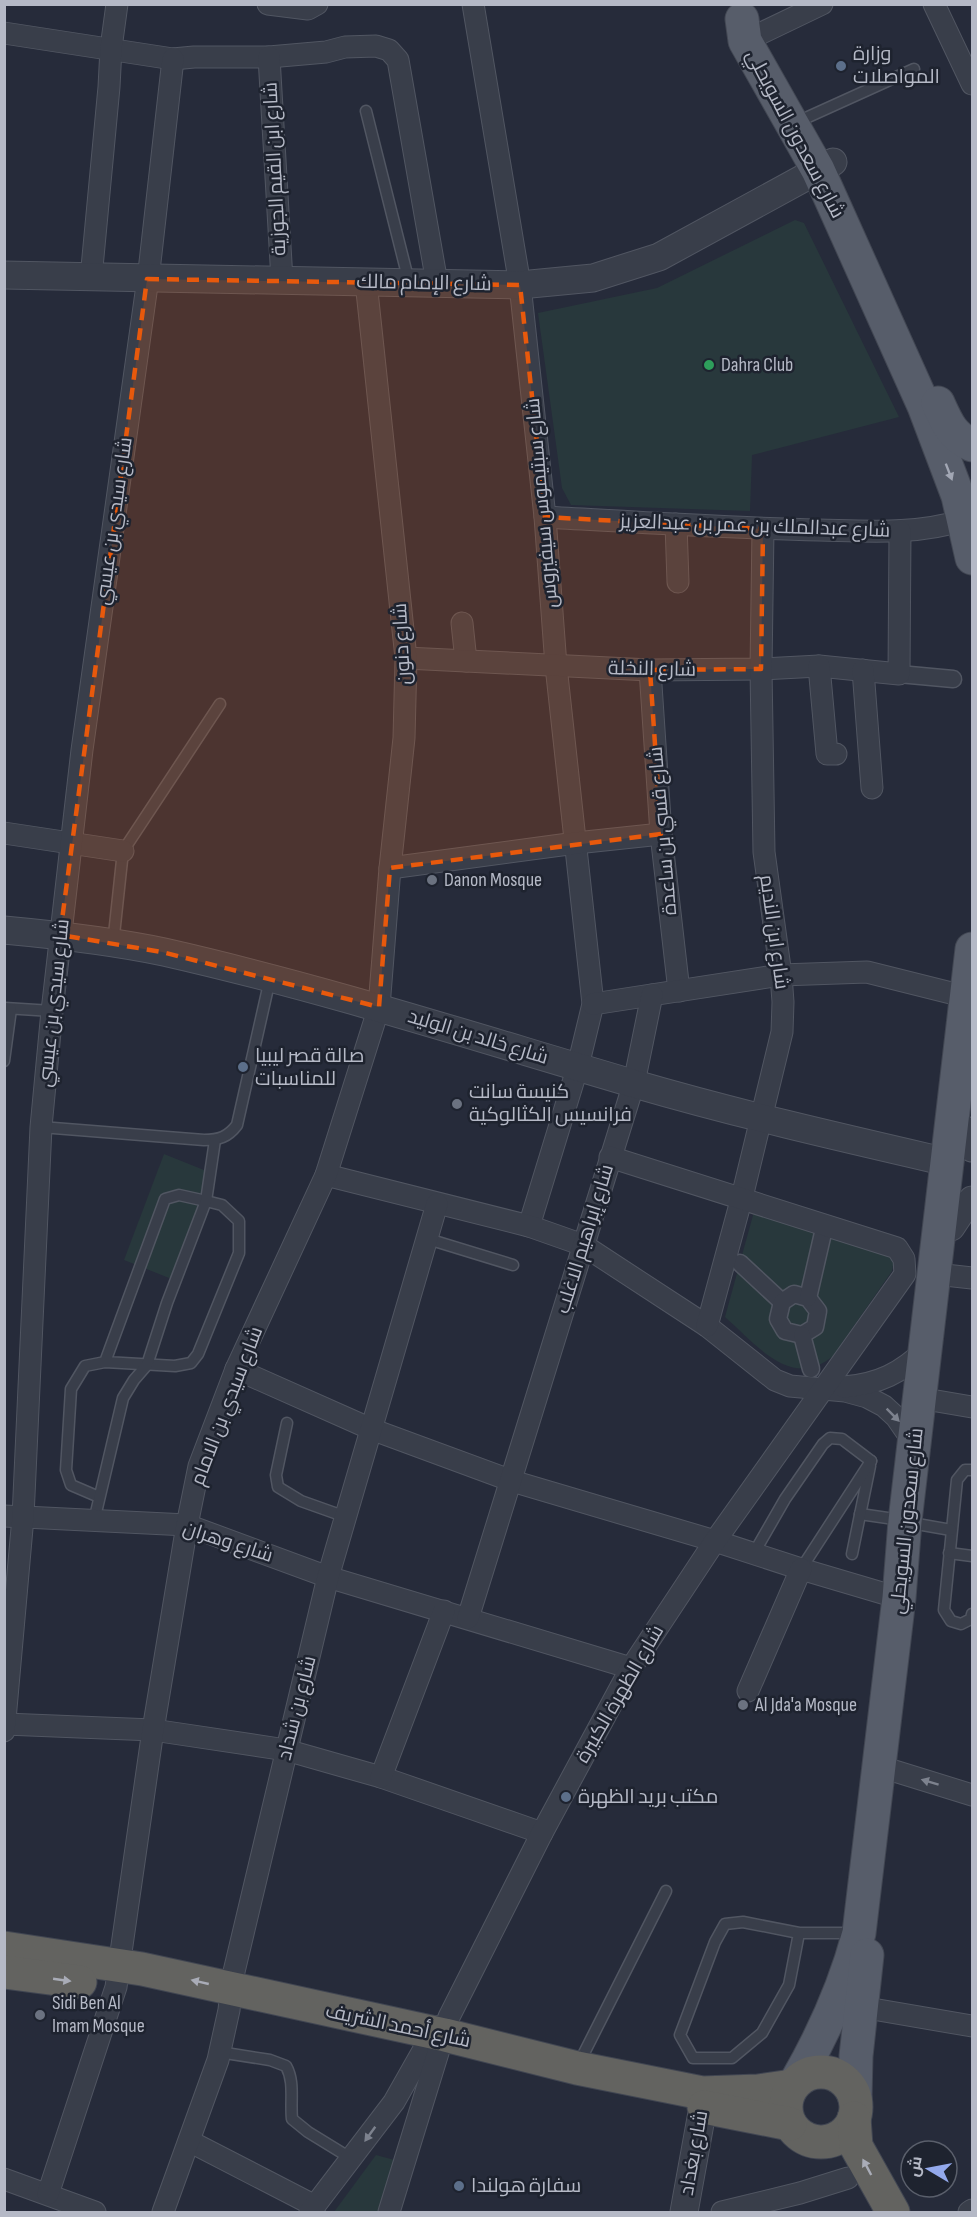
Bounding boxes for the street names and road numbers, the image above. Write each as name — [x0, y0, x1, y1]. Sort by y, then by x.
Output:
street label: شارع سعدون السويحلي — [738, 46, 850, 224]
street label: شارع ابن القيم الجوزية — [258, 81, 293, 256]
street label: شارع الإمام مالك — [356, 270, 492, 297]
street label: شارع سبتيموس سيفيروس — [521, 397, 564, 609]
street label: شارع سيدي بن عيسي — [90, 435, 141, 607]
street label: شارع عبدالملك بن عمر بن عبدالعزيز — [618, 509, 891, 544]
street label: شارع دنون — [388, 602, 417, 685]
street label: شارع النخلة — [608, 656, 696, 683]
street label: شارع قسي بن ساعدة — [644, 745, 684, 916]
street label: شارع ابن النديم — [753, 873, 794, 991]
street label: شارع سيدي بن عيسي — [33, 918, 78, 1089]
street label: شارع خالد بن الوليد — [405, 1004, 551, 1071]
street label: شارع إبراهيم الاغلب — [551, 1161, 620, 1317]
street label: شارع سيدي بن الامام — [186, 1323, 271, 1490]
street label: شارع سعدون السويحلي — [885, 1427, 932, 1616]
street label: شارع وهران — [180, 1516, 276, 1569]
street label: شارع الظهرة الكبيرة — [571, 1621, 670, 1768]
street label: شارع بن شداد — [272, 1653, 323, 1763]
street label: شارع أحمد الشريف — [323, 1998, 473, 2054]
street label: شارع بغداد — [675, 2109, 714, 2197]

